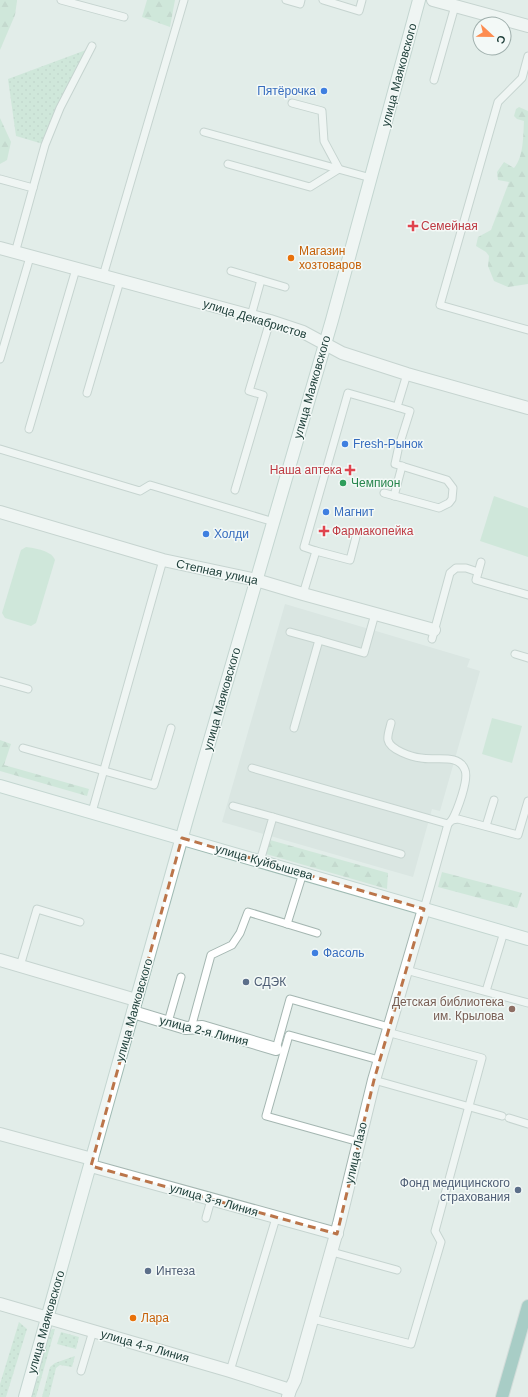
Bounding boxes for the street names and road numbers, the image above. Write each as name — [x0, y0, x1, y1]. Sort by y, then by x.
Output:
street label: улица Маяковского — [378, 21, 420, 128]
street label: улица Декабристов — [201, 297, 309, 341]
street label: улица Маяковского — [291, 333, 334, 440]
street label: Степная улица — [175, 556, 260, 588]
street label: улица Маяковского — [201, 645, 244, 752]
street label: улица Куйбышева — [214, 841, 315, 883]
street label: улица Маяковского — [113, 956, 156, 1063]
street label: улица 2-я Линия — [158, 1013, 250, 1049]
street label: улица Лазо — [342, 1121, 370, 1185]
street label: улица 3-я Линия — [168, 1181, 260, 1219]
street label: улица Маяковского — [25, 1268, 68, 1375]
street label: улица 4-я Линия — [99, 1327, 191, 1365]

